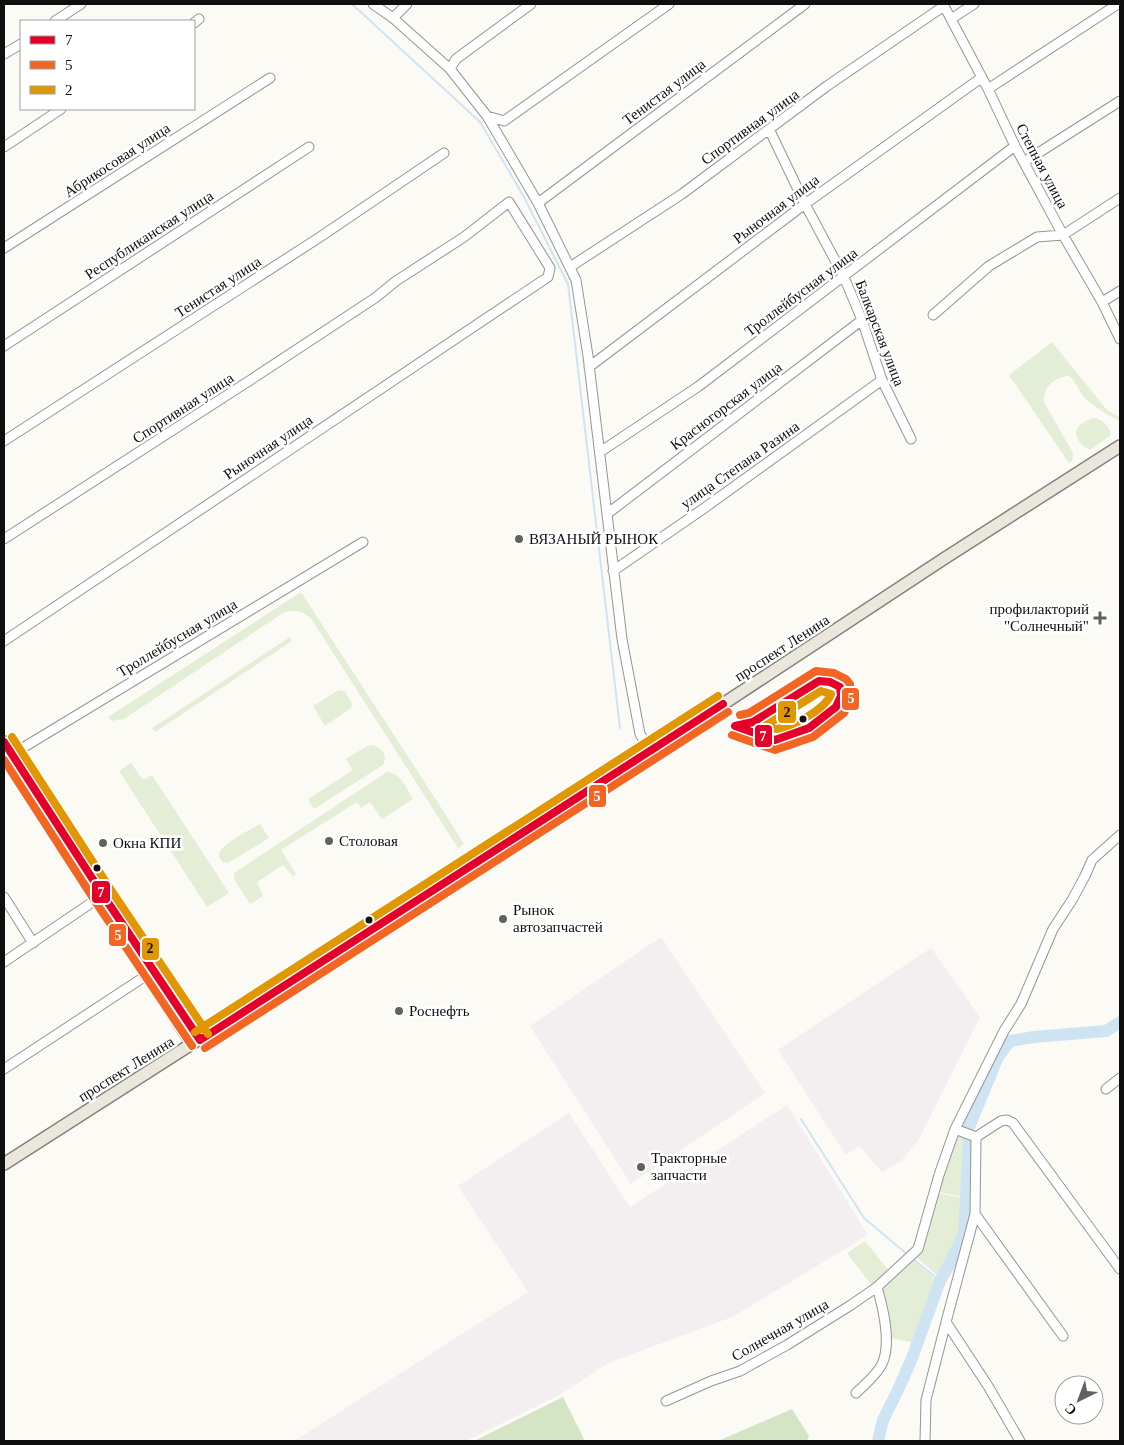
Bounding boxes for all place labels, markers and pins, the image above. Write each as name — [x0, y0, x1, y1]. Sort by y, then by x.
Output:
place label: ВЯЗАНЫЙ РЫНОК — [529, 531, 659, 547]
marker: ВЯЗАНЫЙ РЫНОК — [513, 533, 525, 545]
place label: профилакторий "Солнечный" — [990, 601, 1089, 634]
marker: профилакторий "Солнечный" — [1093, 611, 1107, 625]
unlabelled marker — [798, 714, 808, 724]
place label: Столовая — [339, 833, 398, 849]
place label: Окна КПИ — [113, 835, 181, 851]
marker: Столовая — [323, 835, 335, 847]
marker: Окна КПИ — [97, 837, 109, 849]
unlabelled marker — [92, 863, 102, 873]
place label: Рынок автозапчастей — [513, 902, 603, 935]
marker: Рынок автозапчастей — [497, 913, 509, 925]
unlabelled marker — [364, 915, 374, 925]
place label: Роснефть — [409, 1003, 470, 1019]
marker: Роснефть — [393, 1005, 405, 1017]
place label: Тракторные запчасти — [651, 1150, 727, 1183]
marker: Тракторные запчасти — [635, 1161, 647, 1173]

